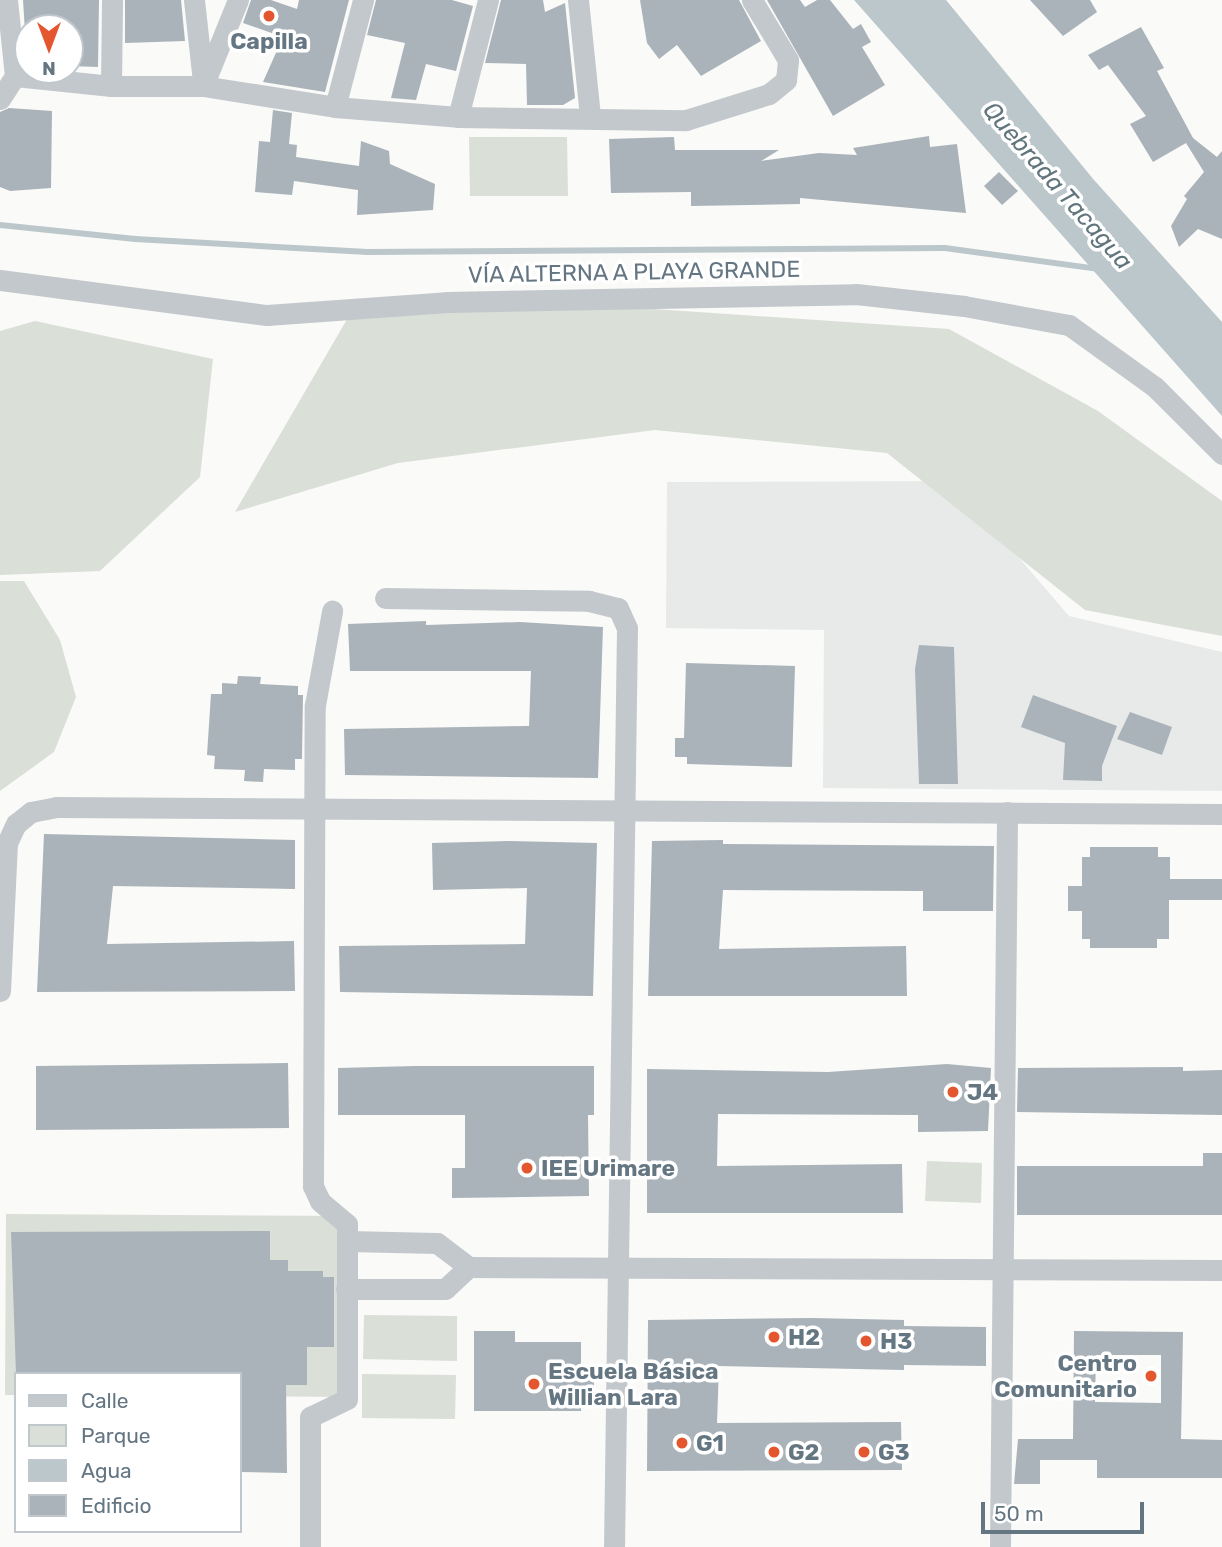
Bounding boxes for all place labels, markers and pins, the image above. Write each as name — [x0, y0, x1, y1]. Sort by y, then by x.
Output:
marker: Capilla — [261, 8, 277, 24]
place label: Capilla — [230, 27, 308, 55]
place label: J4 — [967, 1078, 998, 1106]
marker: J4 — [945, 1084, 961, 1100]
place label: IEE Urimare — [541, 1154, 675, 1182]
marker: IEE Urimare — [519, 1160, 535, 1176]
place label: H2 — [788, 1323, 820, 1351]
place label: H3 — [880, 1327, 912, 1355]
marker: H2 — [766, 1329, 782, 1345]
marker: H3 — [858, 1333, 874, 1349]
place label: Centro Comunitario — [994, 1349, 1137, 1403]
place label: Escuela Básica Willian Lara — [548, 1357, 719, 1411]
marker: Centro Comunitario — [1143, 1368, 1159, 1384]
marker: Escuela Básica Willian Lara — [526, 1376, 542, 1392]
place label: G1 — [696, 1429, 724, 1457]
marker: G1 — [674, 1435, 690, 1451]
place label: G2 — [788, 1438, 820, 1466]
place label: G3 — [878, 1438, 910, 1466]
marker: G2 — [766, 1444, 782, 1460]
marker: G3 — [856, 1444, 872, 1460]

